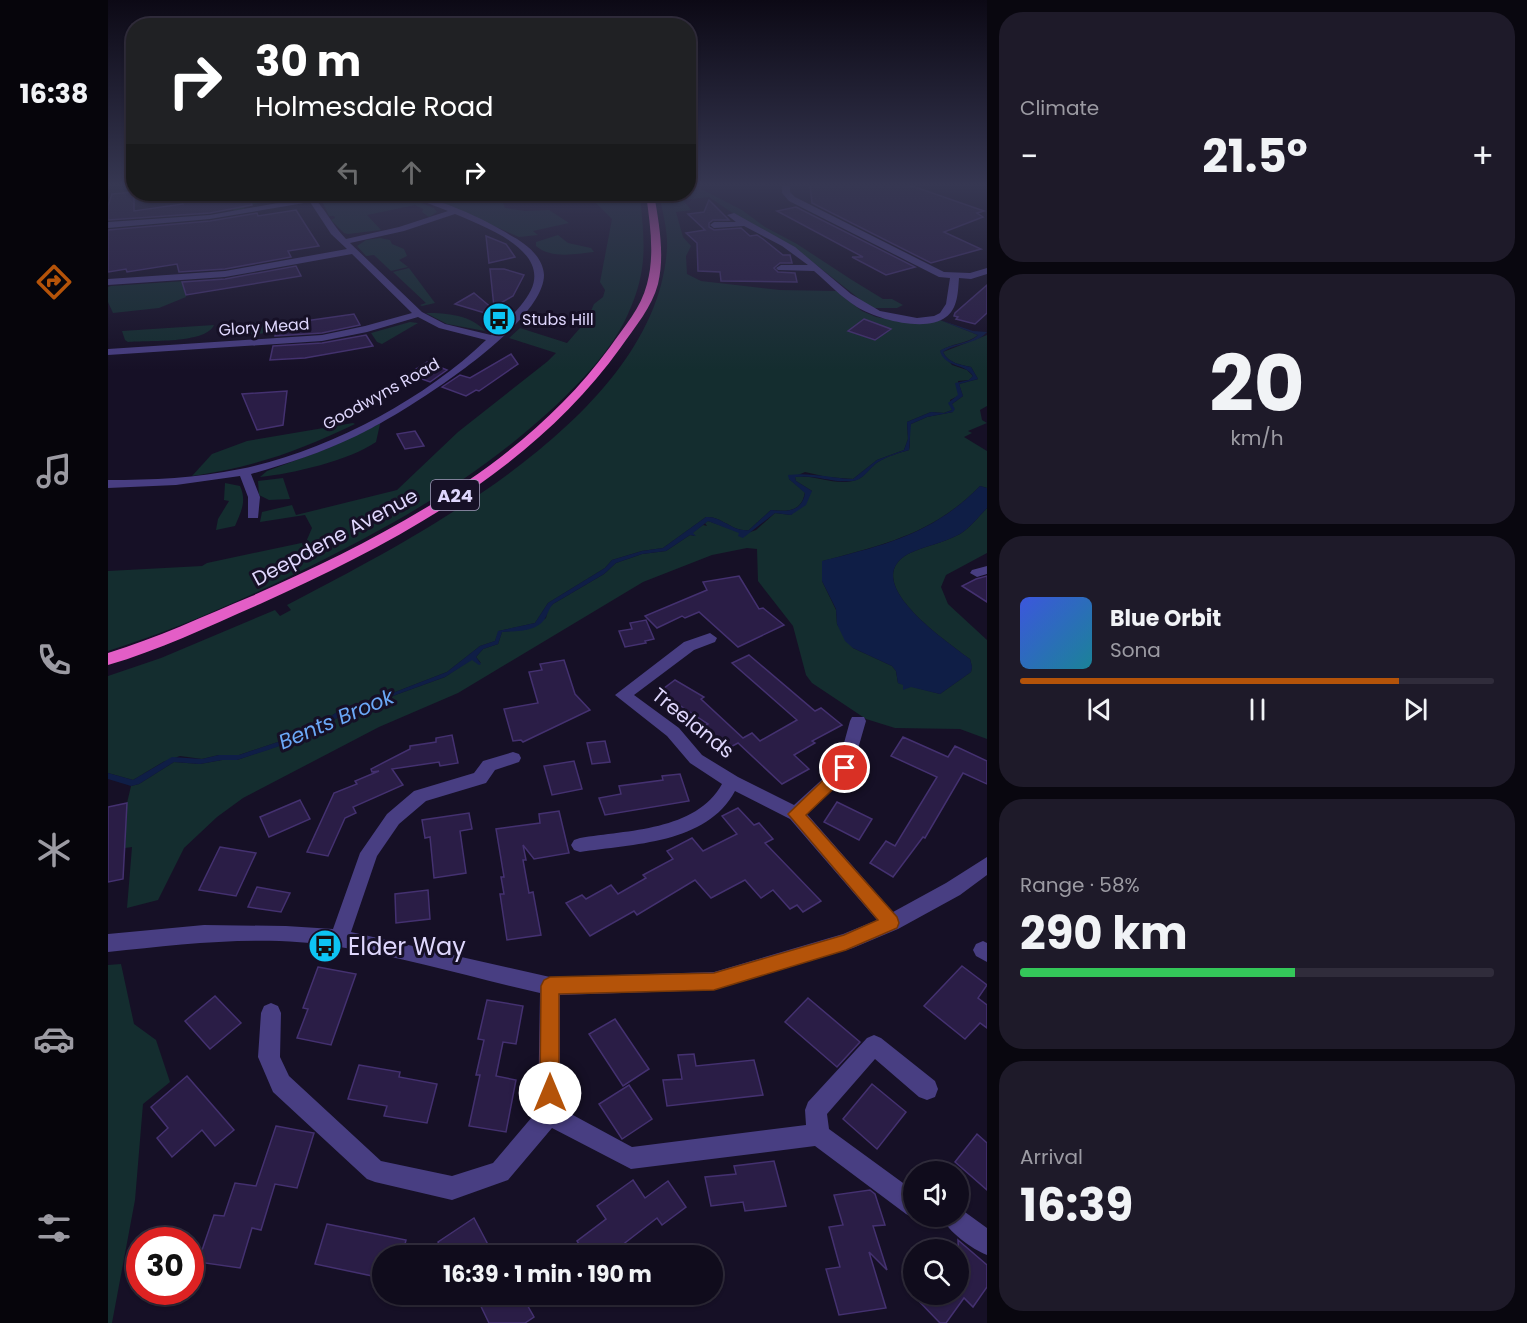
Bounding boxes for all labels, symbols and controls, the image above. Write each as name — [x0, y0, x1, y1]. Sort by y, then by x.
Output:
text: 30 m — [255, 32, 361, 91]
icon: right — [156, 42, 234, 120]
text: 16:38 — [20, 75, 88, 112]
text: Holmesdale Road — [255, 88, 494, 125]
text: Climate — [1020, 94, 1099, 122]
text: 21.5° — [1202, 125, 1308, 188]
text: − — [1020, 133, 1038, 180]
text: + — [1471, 133, 1494, 180]
icon: left — [332, 156, 365, 189]
icon: ahead — [395, 156, 428, 189]
icon: right — [458, 156, 491, 189]
icon: directions — [33, 261, 75, 303]
bus stop icon: Stubs Hill — [481, 301, 517, 337]
place label: Stubs Hill — [522, 308, 594, 331]
street label: Glory Mead — [218, 312, 310, 342]
text: 20 — [1209, 329, 1305, 438]
street label: Goodwyns Road — [318, 352, 444, 436]
text: km/h — [1230, 424, 1284, 452]
icon: music — [33, 450, 75, 492]
road number: A24 — [431, 480, 479, 510]
street label: Deepdene Avenue — [247, 481, 423, 593]
text: Blue Orbit — [1110, 603, 1221, 634]
text: Sona — [1110, 636, 1161, 664]
icon: phone — [33, 639, 75, 681]
water label: Bents Brook — [274, 681, 399, 756]
street label: Treelands — [646, 681, 740, 765]
icon: previous — [1083, 693, 1116, 726]
icon: pause — [1241, 693, 1274, 726]
icon: next — [1399, 693, 1432, 726]
pin — [819, 742, 870, 793]
icon: arrive — [828, 751, 861, 784]
icon: climate — [33, 829, 75, 871]
text: Range · 58% — [1020, 871, 1140, 899]
text: 290 km — [1020, 902, 1188, 965]
bus stop icon: Elder Way — [307, 928, 343, 964]
place label: Elder Way — [348, 930, 466, 963]
icon: car — [33, 1018, 75, 1060]
position arrow — [518, 1061, 582, 1125]
text: Arrival — [1020, 1143, 1083, 1171]
map controls — [903, 1161, 969, 1305]
button: sound — [903, 1161, 969, 1227]
text: 16:39 — [1020, 1174, 1133, 1237]
icon: filters — [33, 1207, 75, 1249]
speed limit sign: 30 — [126, 1227, 204, 1305]
button: search — [903, 1239, 969, 1305]
text: 16:39 · 1 min · 190 m — [443, 1259, 652, 1290]

